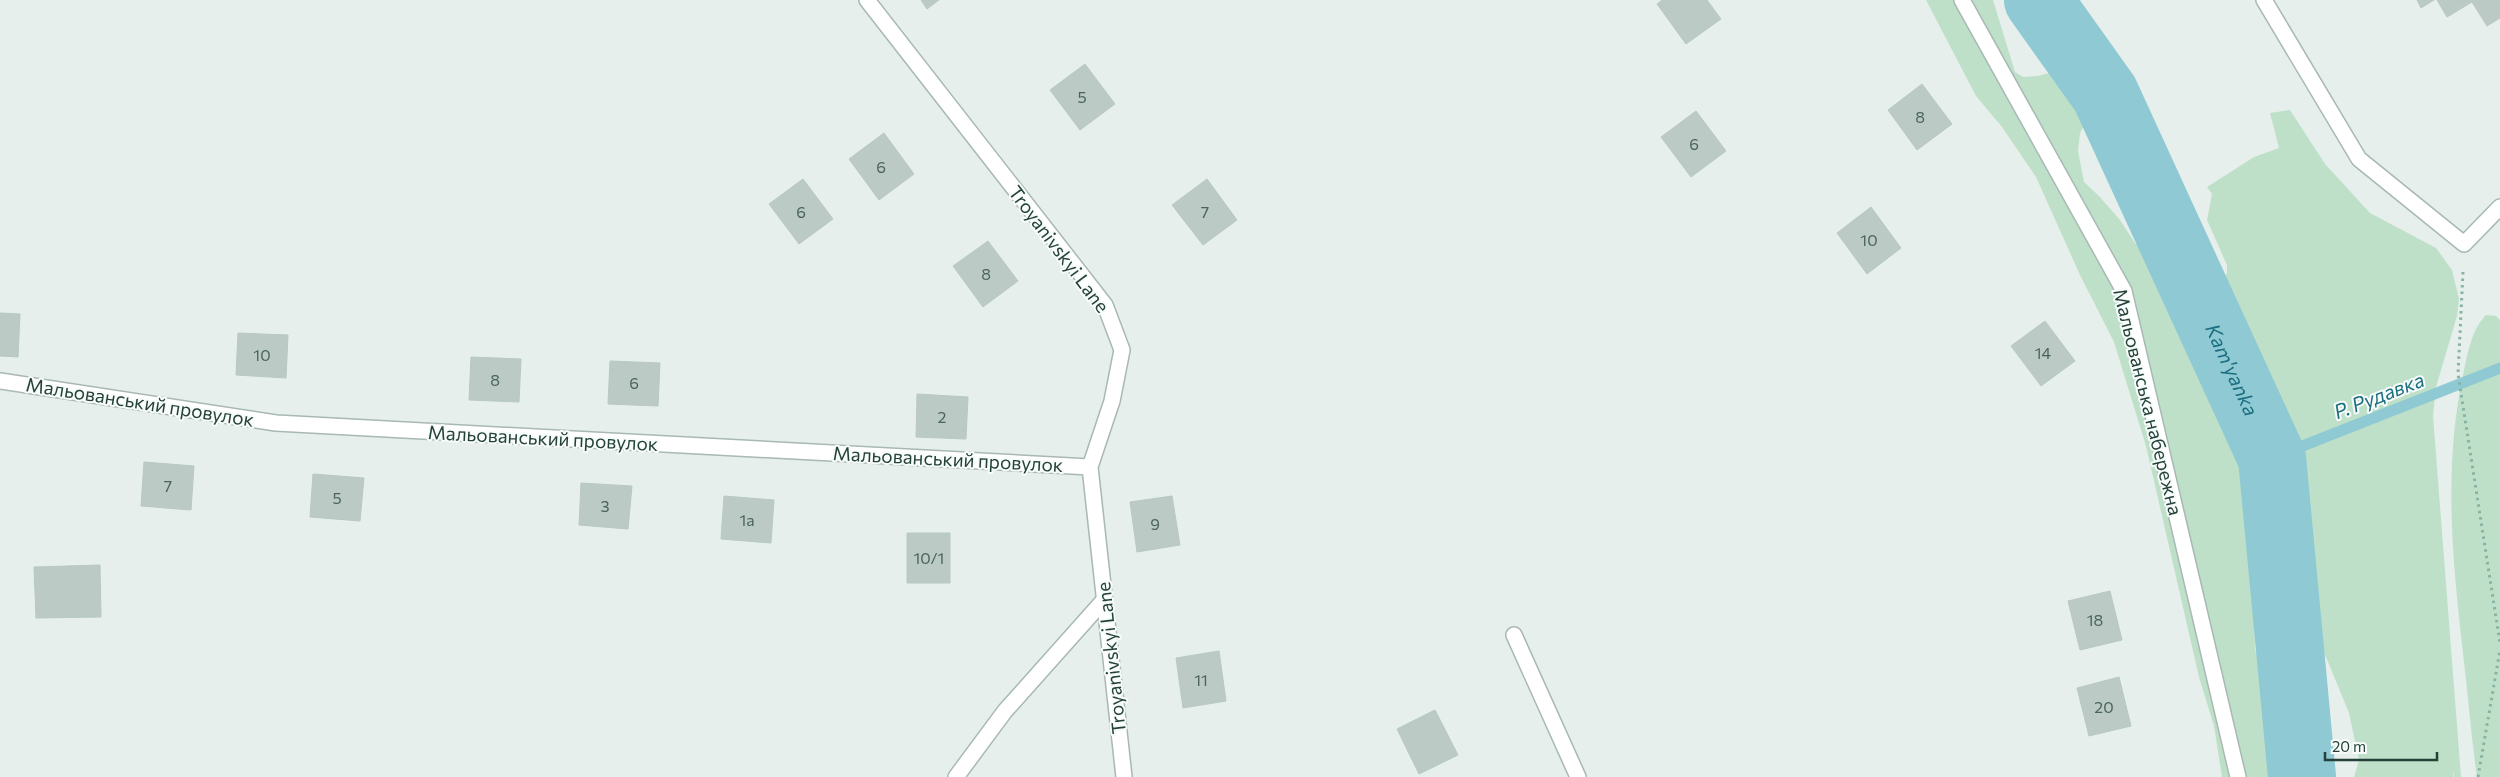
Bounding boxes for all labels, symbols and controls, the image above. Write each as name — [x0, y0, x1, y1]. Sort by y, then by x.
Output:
house number: 5 — [1077, 87, 1087, 106]
house number: 8 — [1915, 107, 1925, 126]
house number: 6 — [1689, 134, 1699, 153]
house number: 6 — [876, 157, 886, 176]
street label: Troyanivskyi Lane — [1004, 181, 1115, 317]
house number: 6 — [796, 202, 806, 221]
house number: 7 — [1201, 202, 1209, 221]
house number: 10 — [1860, 230, 1878, 249]
house number: 8 — [981, 264, 991, 283]
street label: Мальованська набережна — [2109, 286, 2188, 518]
water label: Kam'yanka — [2201, 320, 2264, 419]
house number: 14 — [2035, 343, 2052, 362]
house number: 10 — [253, 345, 271, 364]
water label: Р. Рудавка — [2330, 367, 2427, 423]
house number: 8 — [490, 370, 500, 389]
street label: Мальованський провулок — [24, 372, 256, 431]
house number: 6 — [629, 373, 639, 392]
house number: 2 — [938, 407, 947, 426]
street label: Мальованський провулок — [427, 420, 659, 455]
street label: Мальованський провулок — [832, 441, 1064, 476]
house number: 7 — [164, 476, 172, 495]
house number: 5 — [332, 488, 342, 507]
house number: 3 — [600, 496, 610, 515]
house number: 1а — [739, 510, 755, 529]
house number: 9 — [1150, 514, 1160, 533]
house number: 10/1 — [914, 548, 944, 567]
street label: Troyanivskyi Lane — [1091, 581, 1130, 735]
house number: 18 — [2087, 610, 2103, 629]
house number: 11 — [1194, 670, 1208, 689]
house number: 20 — [2094, 697, 2114, 716]
scale bar — [2325, 730, 2438, 762]
text: 20 m — [2332, 737, 2366, 755]

